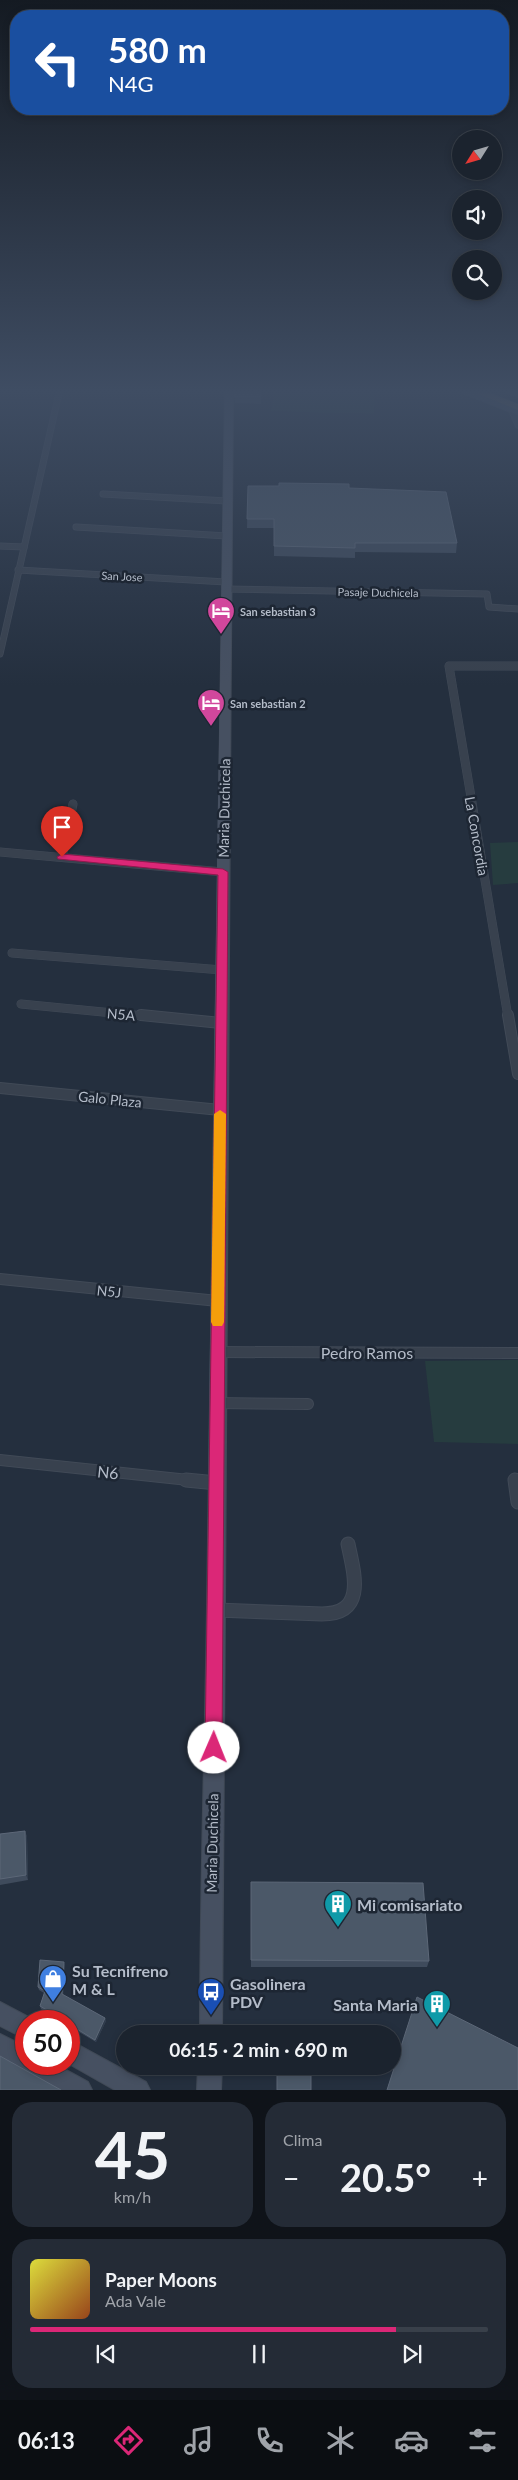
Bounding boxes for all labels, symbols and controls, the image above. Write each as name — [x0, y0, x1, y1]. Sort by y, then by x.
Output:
text: 580 m — [108, 28, 207, 70]
icon: left — [25, 30, 90, 95]
text: N4G — [108, 70, 154, 97]
north arrow — [452, 130, 502, 180]
map controls — [452, 130, 502, 300]
button: sound — [452, 190, 502, 240]
button: search — [452, 250, 502, 300]
street label: San Jose — [101, 568, 143, 584]
street label: Pasaje Duchicela — [337, 585, 419, 599]
hotel icon: San sebastian 3 — [206, 596, 236, 635]
place label: San sebastian 3 — [240, 605, 316, 618]
hotel icon: San sebastian 2 — [196, 688, 226, 727]
place label: San sebastian 2 — [230, 697, 306, 710]
street label: Maria Duchicela — [215, 758, 233, 858]
street label: La Concordia — [462, 795, 492, 877]
pin — [41, 806, 83, 857]
icon: arrive — [48, 813, 76, 841]
street label: N5A — [106, 1004, 136, 1024]
street label: Galo Plaza — [77, 1087, 143, 1111]
street label: N5J — [96, 1281, 122, 1301]
street label: Pedro Ramos — [321, 1343, 413, 1362]
street label: N6 — [96, 1461, 120, 1483]
position arrow — [187, 1721, 239, 1773]
street label: Maria Duchicela — [203, 1793, 221, 1893]
building icon: Mi comisariato — [323, 1889, 353, 1928]
place label: Mi comisariato — [357, 1895, 462, 1914]
place label: Su Tecnifreno M & L — [72, 1961, 168, 1998]
shop icon: Su Tecnifreno M & L — [38, 1964, 68, 2003]
place label: Gasolinera PDV — [230, 1974, 306, 2011]
bus stop icon: Gasolinera PDV — [196, 1977, 226, 2016]
building icon: Santa Maria — [422, 1989, 452, 2028]
place label: Santa Maria — [333, 1995, 418, 2014]
speed limit sign: 50 — [15, 2010, 80, 2075]
text: 06:15 · 2 min · 690 m — [169, 2038, 348, 2061]
text: 45 — [95, 2115, 170, 2193]
text: Clima — [283, 2130, 322, 2149]
text: 20.5° — [340, 2154, 431, 2200]
text: − — [283, 2161, 299, 2195]
text: + — [472, 2161, 488, 2195]
text: km/h — [114, 2187, 151, 2206]
text: Paper Moons — [105, 2268, 217, 2291]
text: Ada Vale — [105, 2291, 166, 2310]
icon: previous — [92, 2340, 120, 2368]
icon: pause — [245, 2340, 273, 2368]
icon: next — [398, 2340, 426, 2368]
icon: directions — [111, 2423, 146, 2458]
icon: music — [181, 2423, 216, 2458]
icon: phone — [252, 2423, 287, 2458]
icon: climate — [323, 2423, 358, 2458]
icon: car — [394, 2423, 429, 2458]
icon: filters — [465, 2423, 500, 2458]
text: 06:13 — [18, 2427, 75, 2454]

